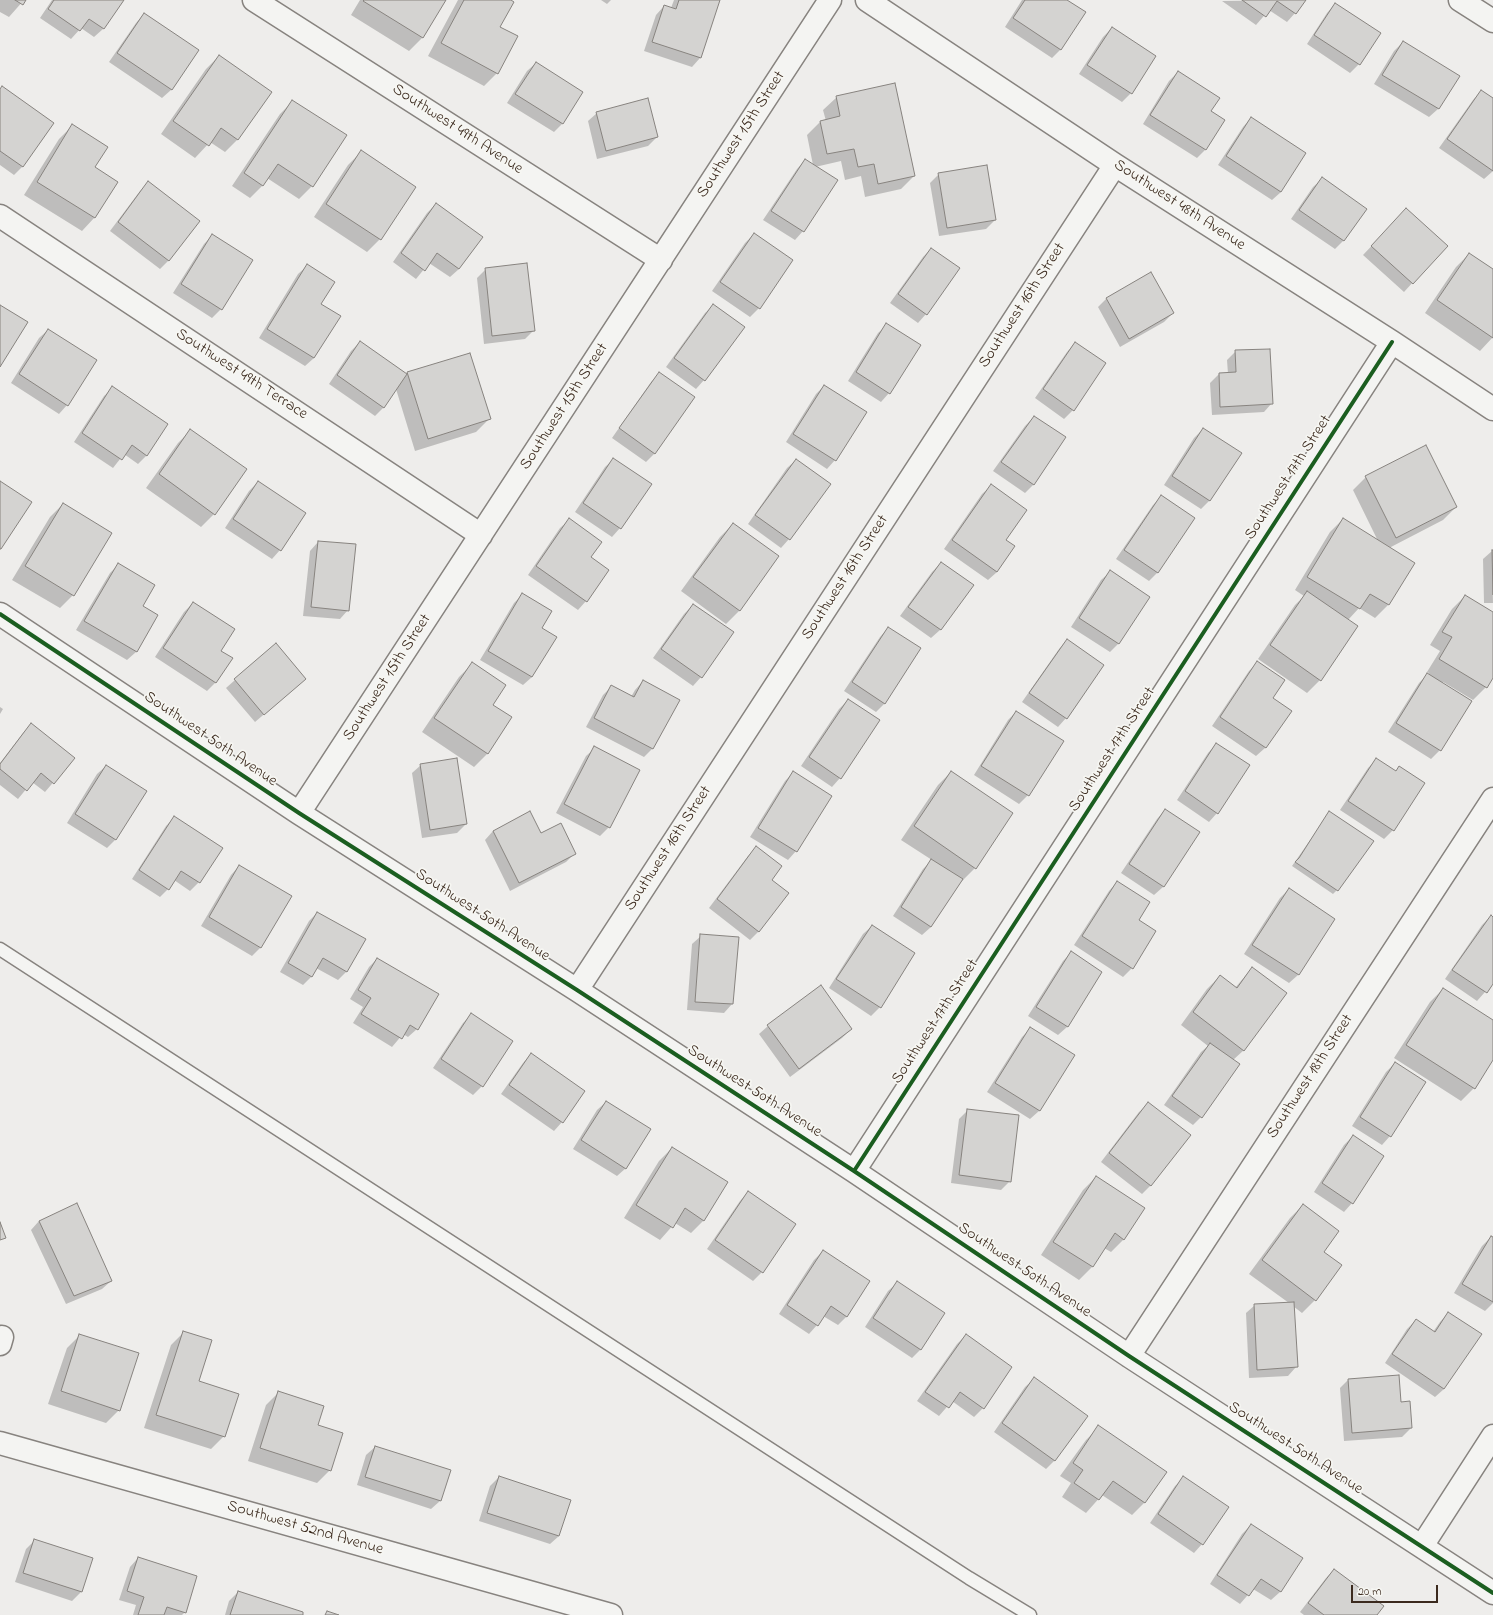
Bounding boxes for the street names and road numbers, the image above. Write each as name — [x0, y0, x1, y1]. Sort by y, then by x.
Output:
street label: Southwest 15th Street — [694, 68, 790, 202]
street label: Southwest 49th Avenue — [388, 81, 526, 179]
street label: Southwest 48th Avenue — [1110, 156, 1248, 256]
street label: Southwest 16th Street — [975, 240, 1071, 372]
street label: Southwest 49th Terrace — [171, 325, 311, 425]
street label: Southwest 15th Street — [517, 340, 613, 474]
street label: Southwest 17th Street — [1242, 412, 1336, 544]
street label: Southwest 16th Street — [798, 512, 894, 644]
street label: Southwest 15th Street — [340, 611, 436, 745]
street label: Southwest 17th Street — [1066, 684, 1160, 816]
street label: Southwest 50th Avenue — [140, 688, 280, 792]
street label: Southwest 16th Street — [621, 783, 717, 915]
street label: Southwest 50th Avenue — [411, 865, 553, 967]
street label: Southwest 17th Street — [889, 956, 983, 1088]
street label: Southwest 18th Street — [1264, 1011, 1358, 1143]
street label: Southwest 50th Avenue — [683, 1041, 825, 1143]
street label: Southwest 50th Avenue — [954, 1219, 1094, 1323]
street label: Southwest 50th Avenue — [1224, 1398, 1366, 1500]
street label: Southwest 52nd Avenue — [225, 1497, 385, 1561]

